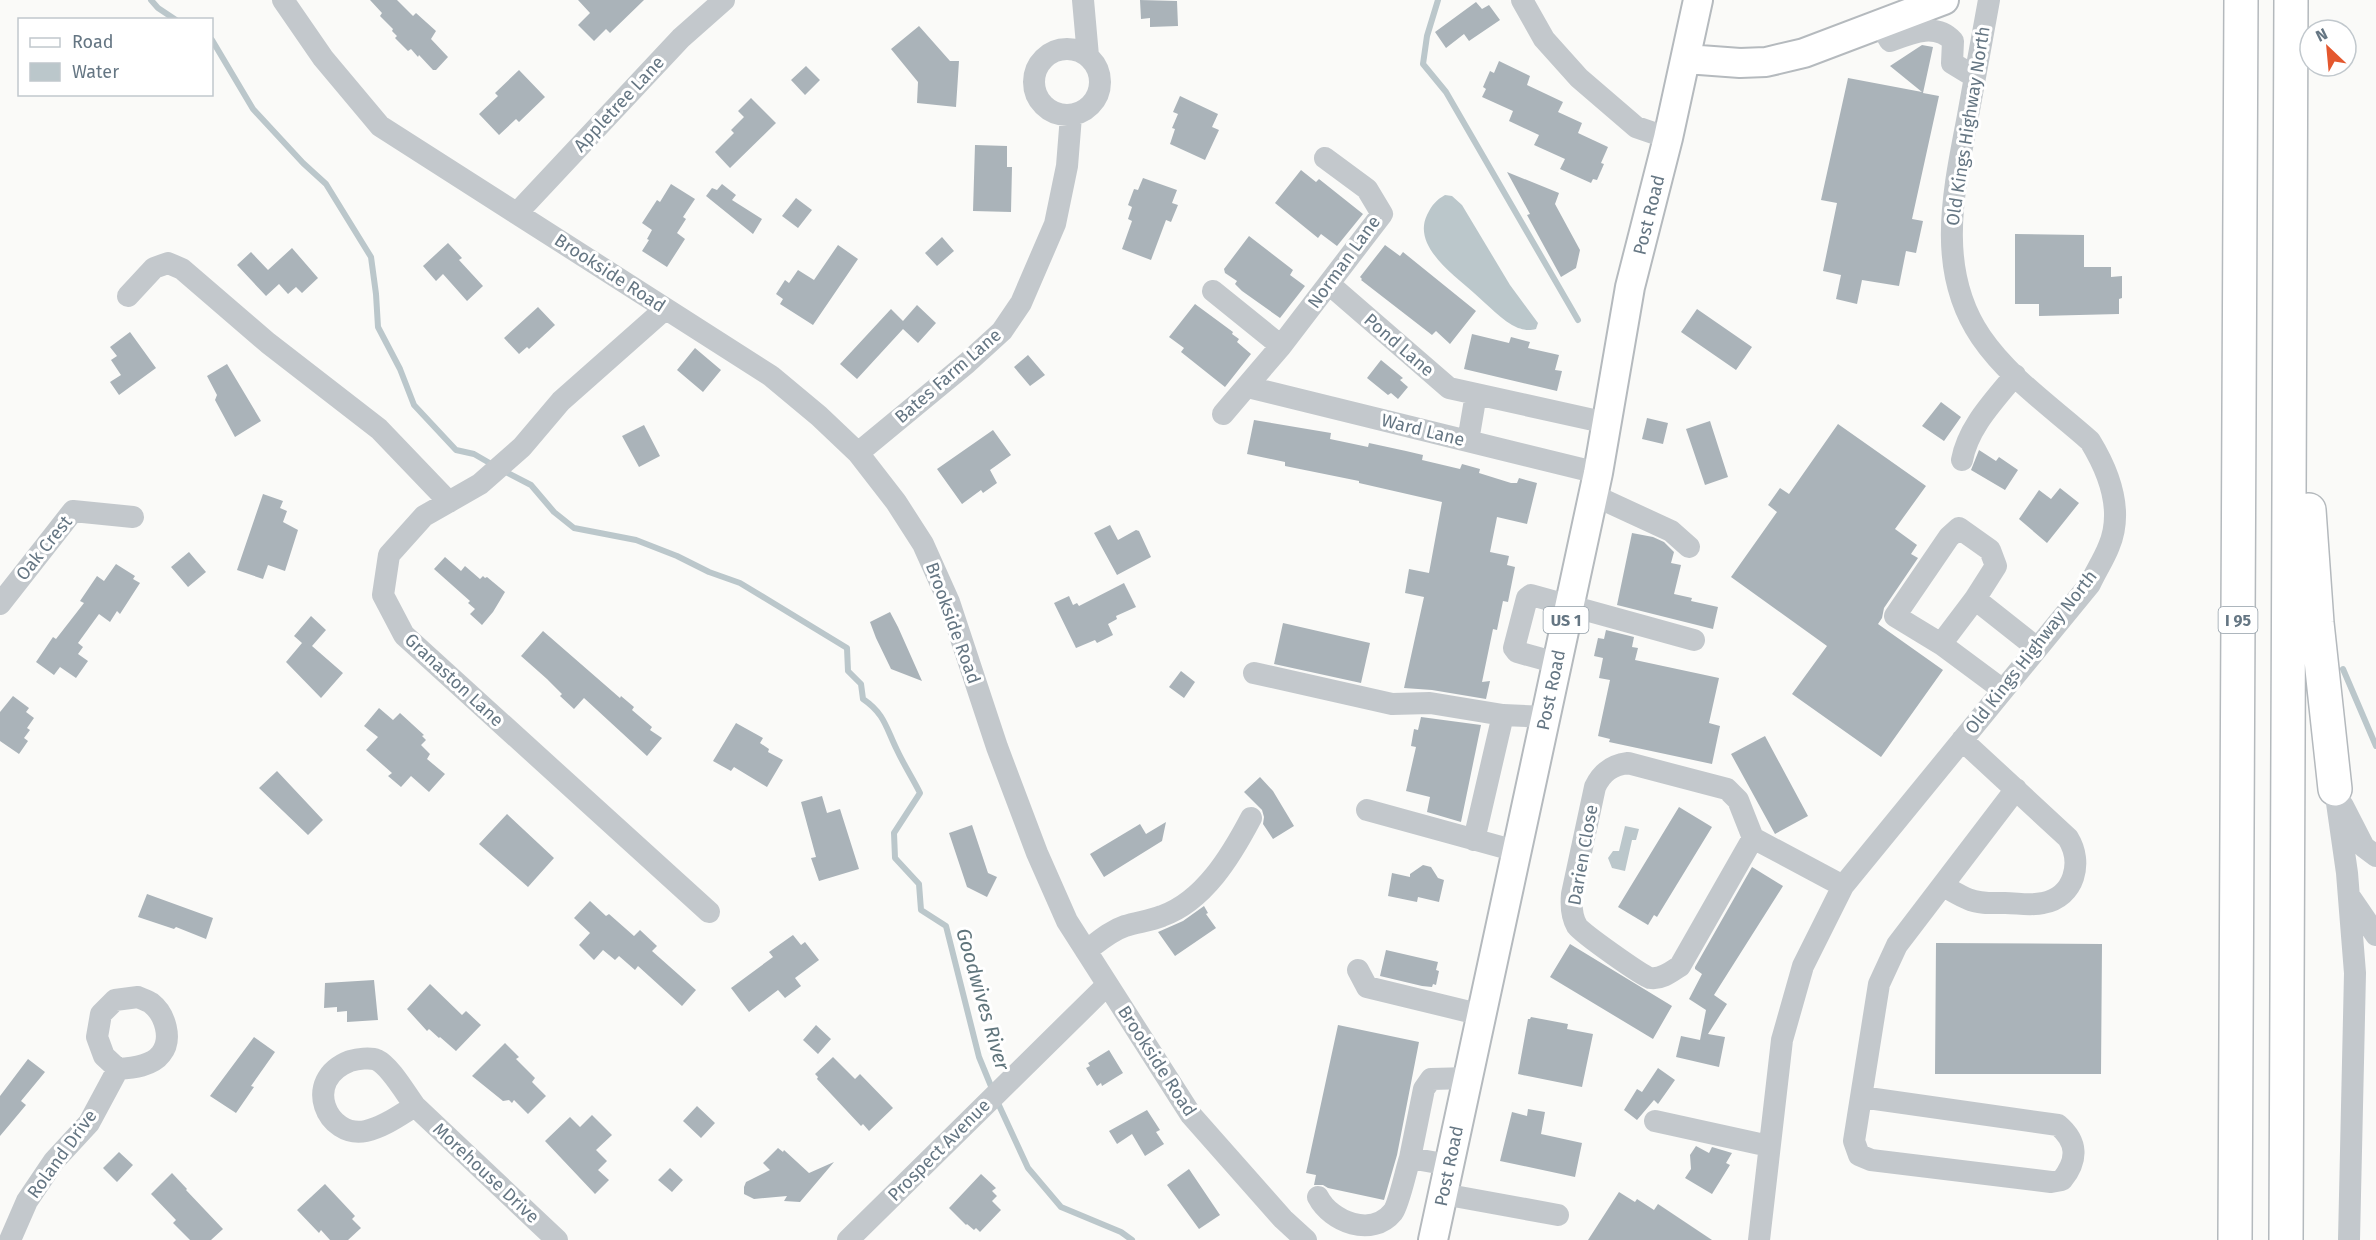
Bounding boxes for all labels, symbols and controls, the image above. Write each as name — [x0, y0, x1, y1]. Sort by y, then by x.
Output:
legend — [18, 18, 213, 96]
north arrow — [2298, 18, 2358, 78]
text: N — [2313, 24, 2331, 46]
street label: Old Kings Highway North — [1941, 25, 1995, 227]
text: Road — [72, 31, 114, 53]
street label: Appletree Lane — [569, 52, 669, 156]
text: Water — [72, 61, 119, 83]
street label: Post Road — [1628, 173, 1670, 257]
street label: Norman Lane — [1303, 211, 1385, 313]
street label: Brookside Road — [550, 229, 670, 317]
street label: Pond Lane — [1360, 309, 1438, 381]
street label: Bates Farm Lane — [890, 324, 1006, 428]
street label: Ward Lane — [1379, 409, 1467, 451]
street label: Oak Crest — [11, 511, 77, 585]
street label: Brookside Road — [921, 559, 985, 687]
street label: Old Kings Highway North — [1960, 566, 2102, 738]
road number: US 1 — [1544, 607, 1588, 633]
road number: I 95 — [2218, 607, 2258, 633]
street label: Granaston Lane — [400, 629, 508, 731]
street label: Post Road — [1532, 648, 1570, 732]
street label: Darien Close — [1563, 803, 1603, 907]
water label: Goodwives River — [951, 925, 1015, 1074]
street label: Brookside Road — [1113, 1001, 1201, 1121]
street label: Prospect Avenue — [883, 1094, 995, 1206]
street label: Roland Drive — [22, 1105, 102, 1203]
street label: Morehouse Drive — [428, 1118, 544, 1228]
street label: Post Road — [1430, 1124, 1468, 1208]

